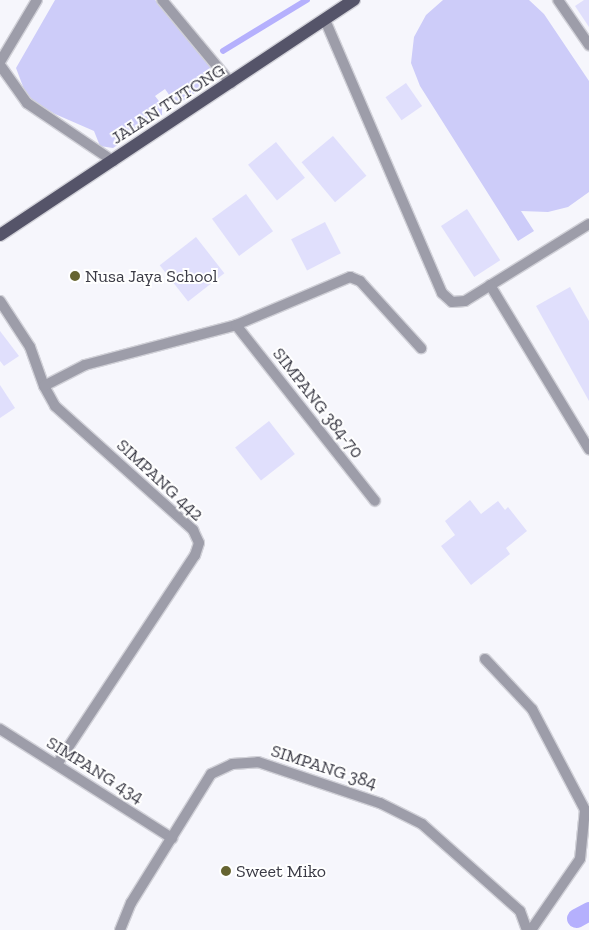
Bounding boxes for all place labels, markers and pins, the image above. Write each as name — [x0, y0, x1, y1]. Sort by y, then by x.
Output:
place label: Nusa Jaya School — [85, 265, 218, 287]
marker: Nusa Jaya School — [69, 270, 81, 282]
place label: Sweet Miko — [236, 860, 326, 882]
marker: Sweet Miko — [220, 865, 232, 877]

